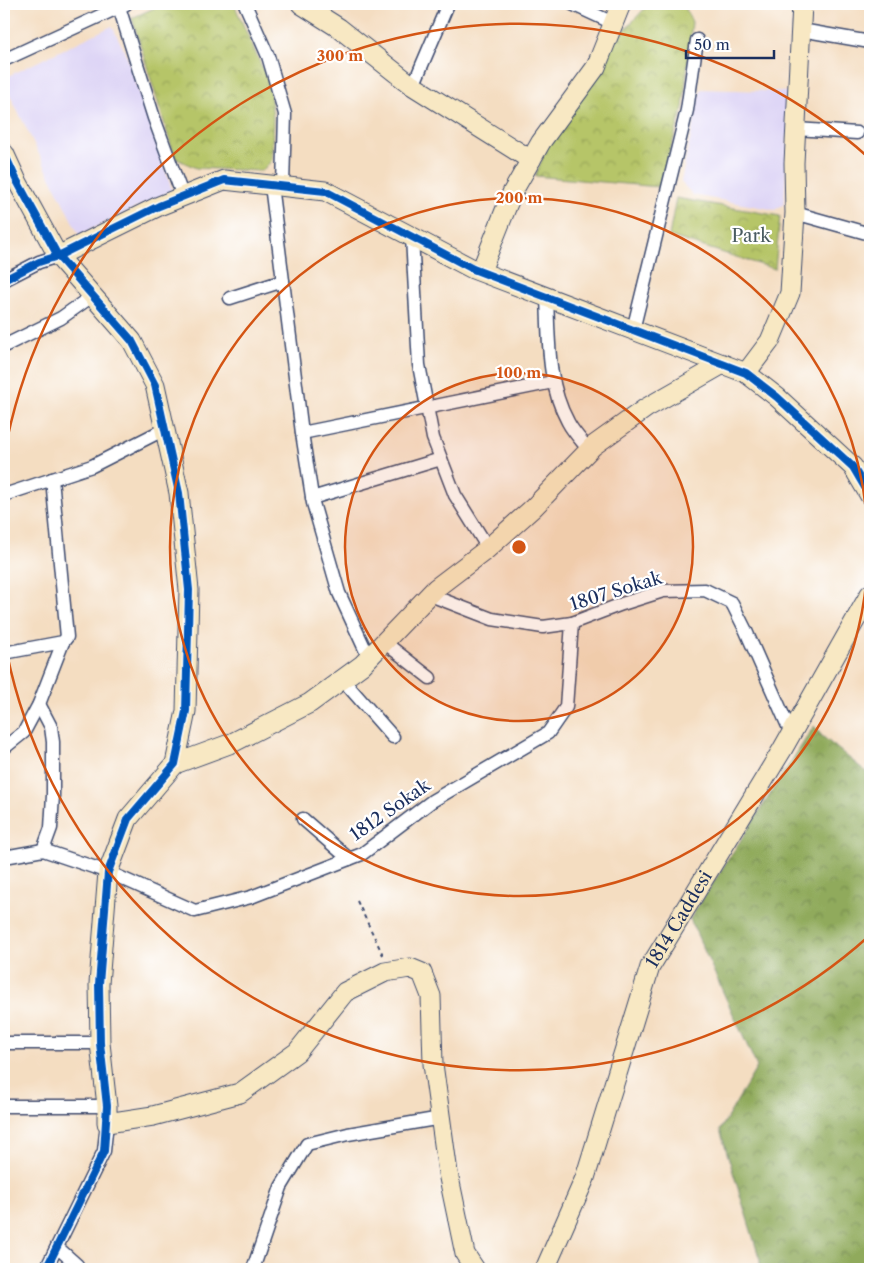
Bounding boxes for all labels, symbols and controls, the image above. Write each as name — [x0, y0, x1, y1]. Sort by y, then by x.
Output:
scale bar — [686, 28, 774, 60]
text: 50 m — [694, 35, 730, 54]
text: 300 m — [317, 46, 363, 65]
text: 200 m — [496, 188, 542, 207]
park label: Park — [731, 225, 772, 247]
text: 100 m — [497, 363, 541, 382]
centre of rings — [510, 538, 528, 556]
street label: 1807 Sokak — [567, 566, 666, 615]
street label: 1812 Sokak — [346, 773, 436, 846]
street label: 1814 Caddesi — [641, 866, 717, 972]

